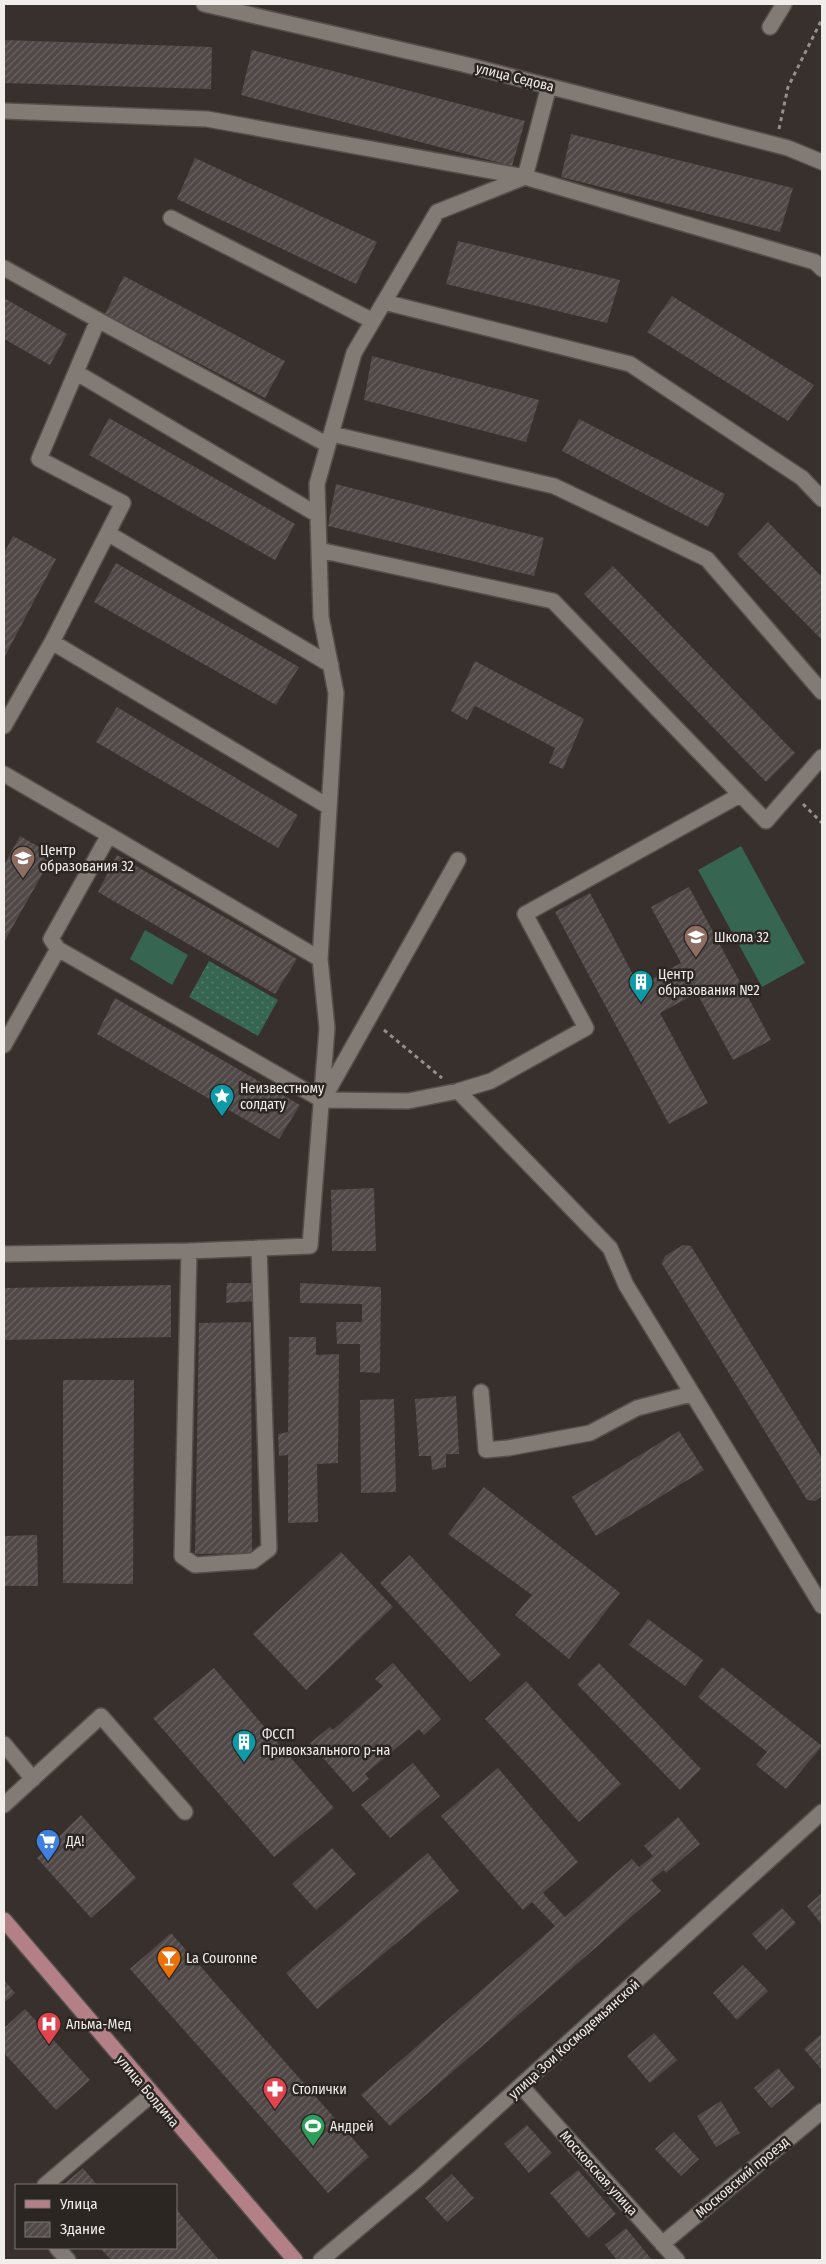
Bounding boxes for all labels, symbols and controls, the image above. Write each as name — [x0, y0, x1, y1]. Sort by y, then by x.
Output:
street label: улица Седова — [474, 60, 556, 95]
place label: Центр образования 32 — [40, 842, 134, 875]
school or university icon: Центр образования 32 — [10, 845, 36, 879]
school or university icon: Школа 32 — [683, 924, 709, 958]
place label: Школа 32 — [714, 929, 769, 946]
place label: Центр образования №2 — [658, 966, 760, 999]
building icon: Центр образования №2 — [628, 969, 654, 1003]
place label: Неизвестному солдату — [240, 1080, 325, 1113]
place icon: Неизвестному солдату — [209, 1083, 235, 1117]
place label: ФССП Привокзального р-на — [262, 1726, 391, 1759]
building icon: ФССП Привокзального р-на — [231, 1729, 257, 1763]
supermarket icon: ДА! — [35, 1828, 61, 1862]
place label: ДА! — [65, 1833, 84, 1850]
bar icon: La Couronne — [156, 1945, 182, 1979]
place label: La Couronne — [186, 1950, 257, 1967]
street label: улица Зои Космодемьянской — [505, 1976, 643, 2103]
hospital icon: Альма-Мед — [36, 2011, 62, 2045]
place label: Альма-Мед — [66, 2016, 131, 2033]
street label: улица Болдина — [112, 2052, 183, 2131]
pharmacy icon: Столички — [262, 2076, 288, 2110]
place label: Столички — [292, 2081, 347, 2098]
sports icon: Андрей — [300, 2113, 326, 2147]
place label: Андрей — [330, 2118, 374, 2135]
street label: Московская улица — [556, 2127, 641, 2219]
street label: Московский проезд — [692, 2133, 793, 2221]
legend — [15, 2184, 178, 2249]
text: Улица — [59, 2195, 98, 2213]
text: Здание — [60, 2220, 106, 2238]

